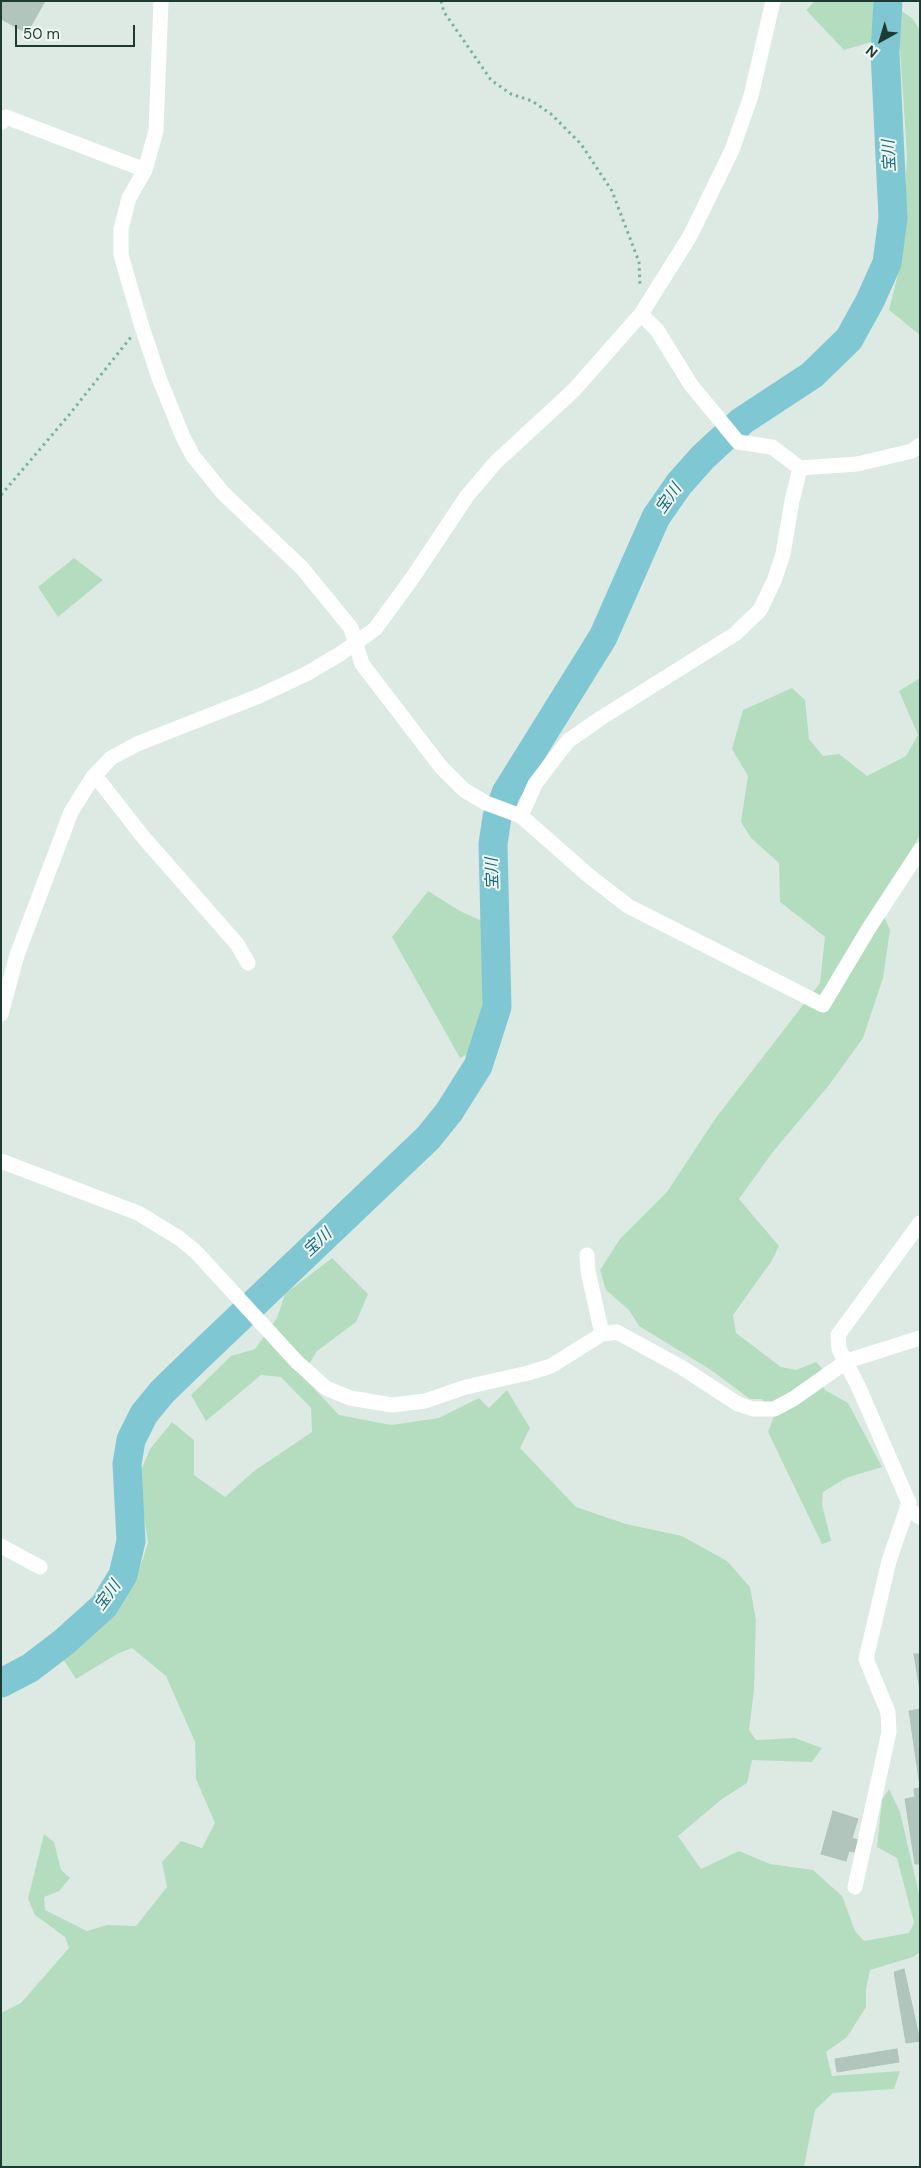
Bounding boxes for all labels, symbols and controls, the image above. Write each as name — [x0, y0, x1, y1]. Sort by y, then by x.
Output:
scale bar — [18, 15, 138, 47]
north arrow — [856, 15, 906, 65]
text: 50 m — [23, 24, 60, 44]
text: N — [862, 41, 881, 62]
water label: 宝川 — [880, 140, 900, 172]
water label: 宝川 — [652, 480, 686, 518]
water label: 宝川 — [483, 858, 503, 890]
water label: 宝川 — [300, 1225, 336, 1261]
water label: 宝川 — [91, 1577, 125, 1615]

